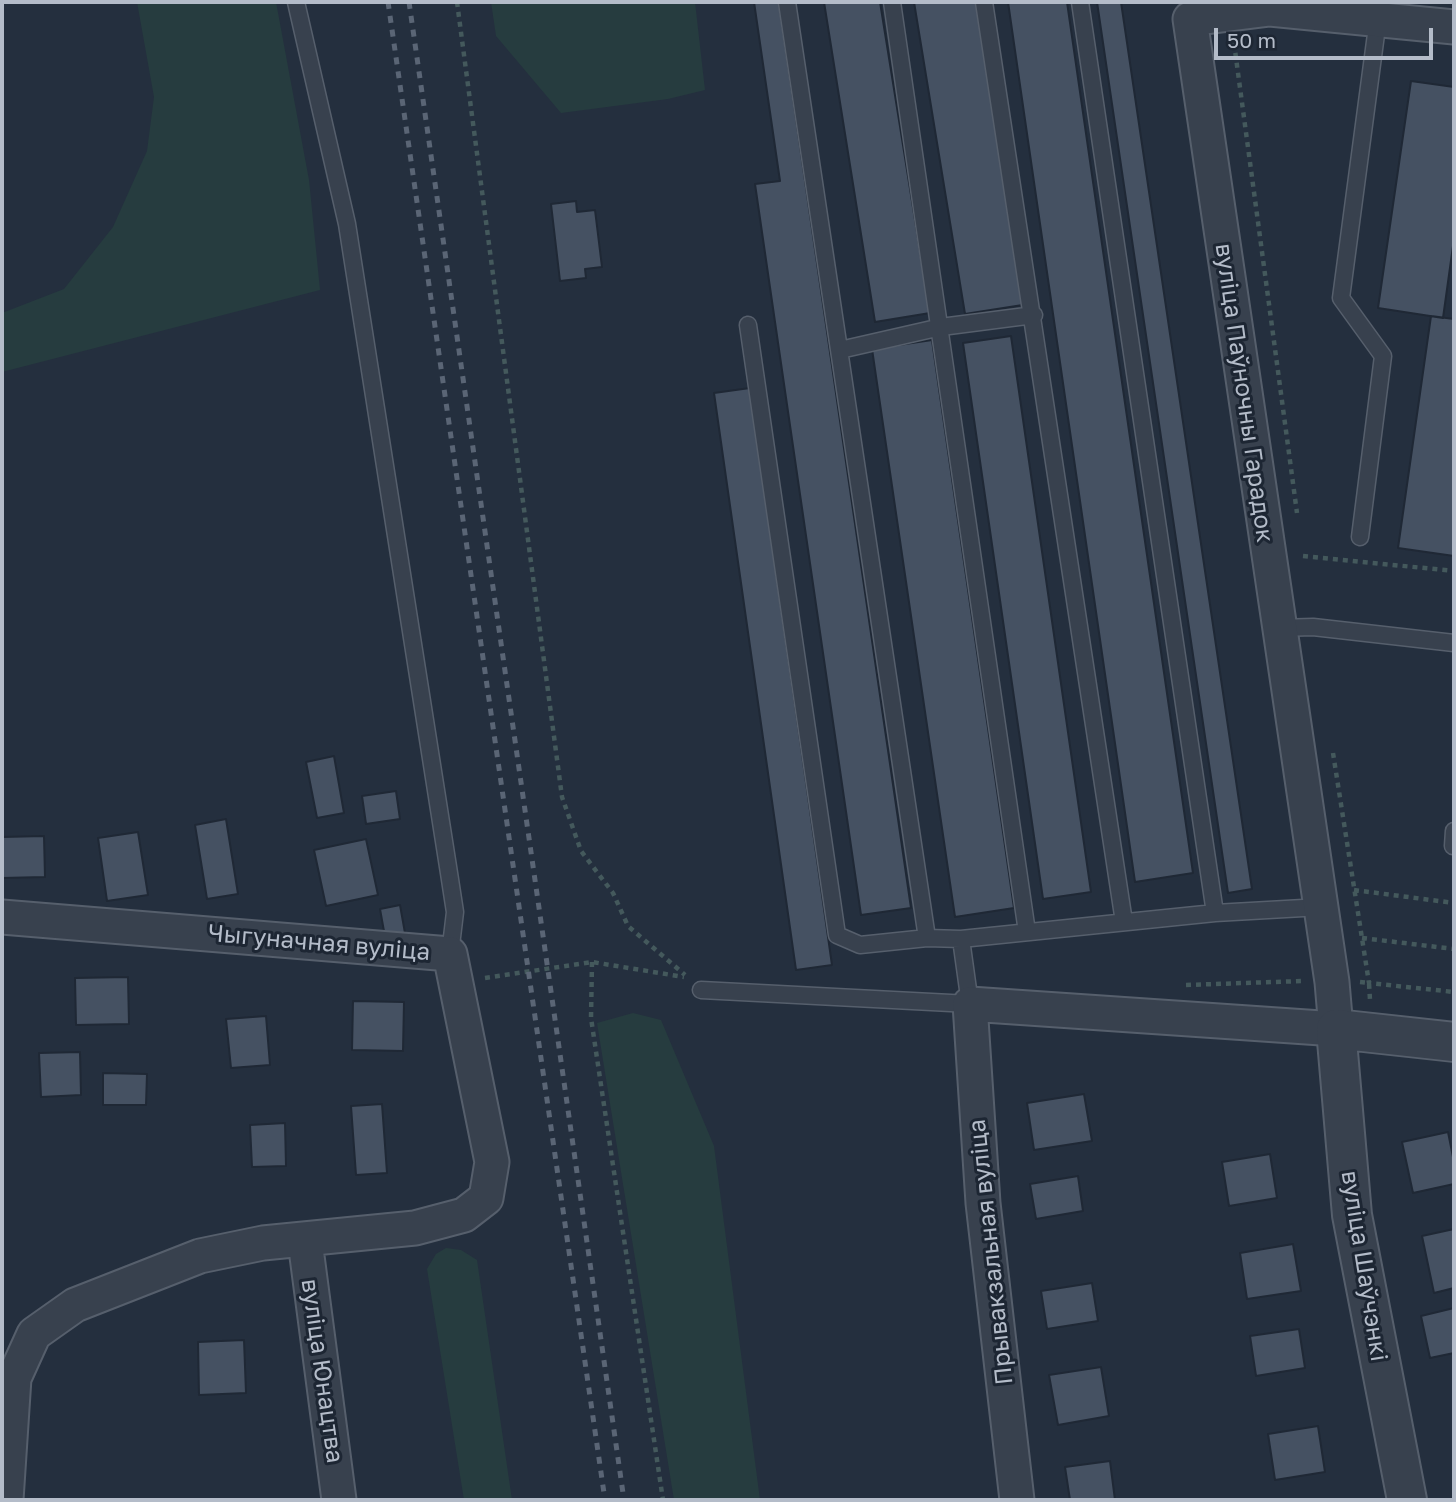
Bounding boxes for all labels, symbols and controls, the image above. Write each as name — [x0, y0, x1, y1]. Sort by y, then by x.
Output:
scale bar — [1218, 14, 1437, 58]
text: 50 m — [1227, 27, 1276, 53]
street label: вуліца Паўночны Гарадок — [1209, 242, 1279, 544]
street label: Чыгуначная вуліца — [207, 919, 431, 967]
street label: Прывакзальная вуліца — [963, 1118, 1019, 1386]
street label: вуліца Шаўчэнкі — [1335, 1169, 1393, 1363]
street label: вуліца Юнацтва — [295, 1277, 349, 1465]

